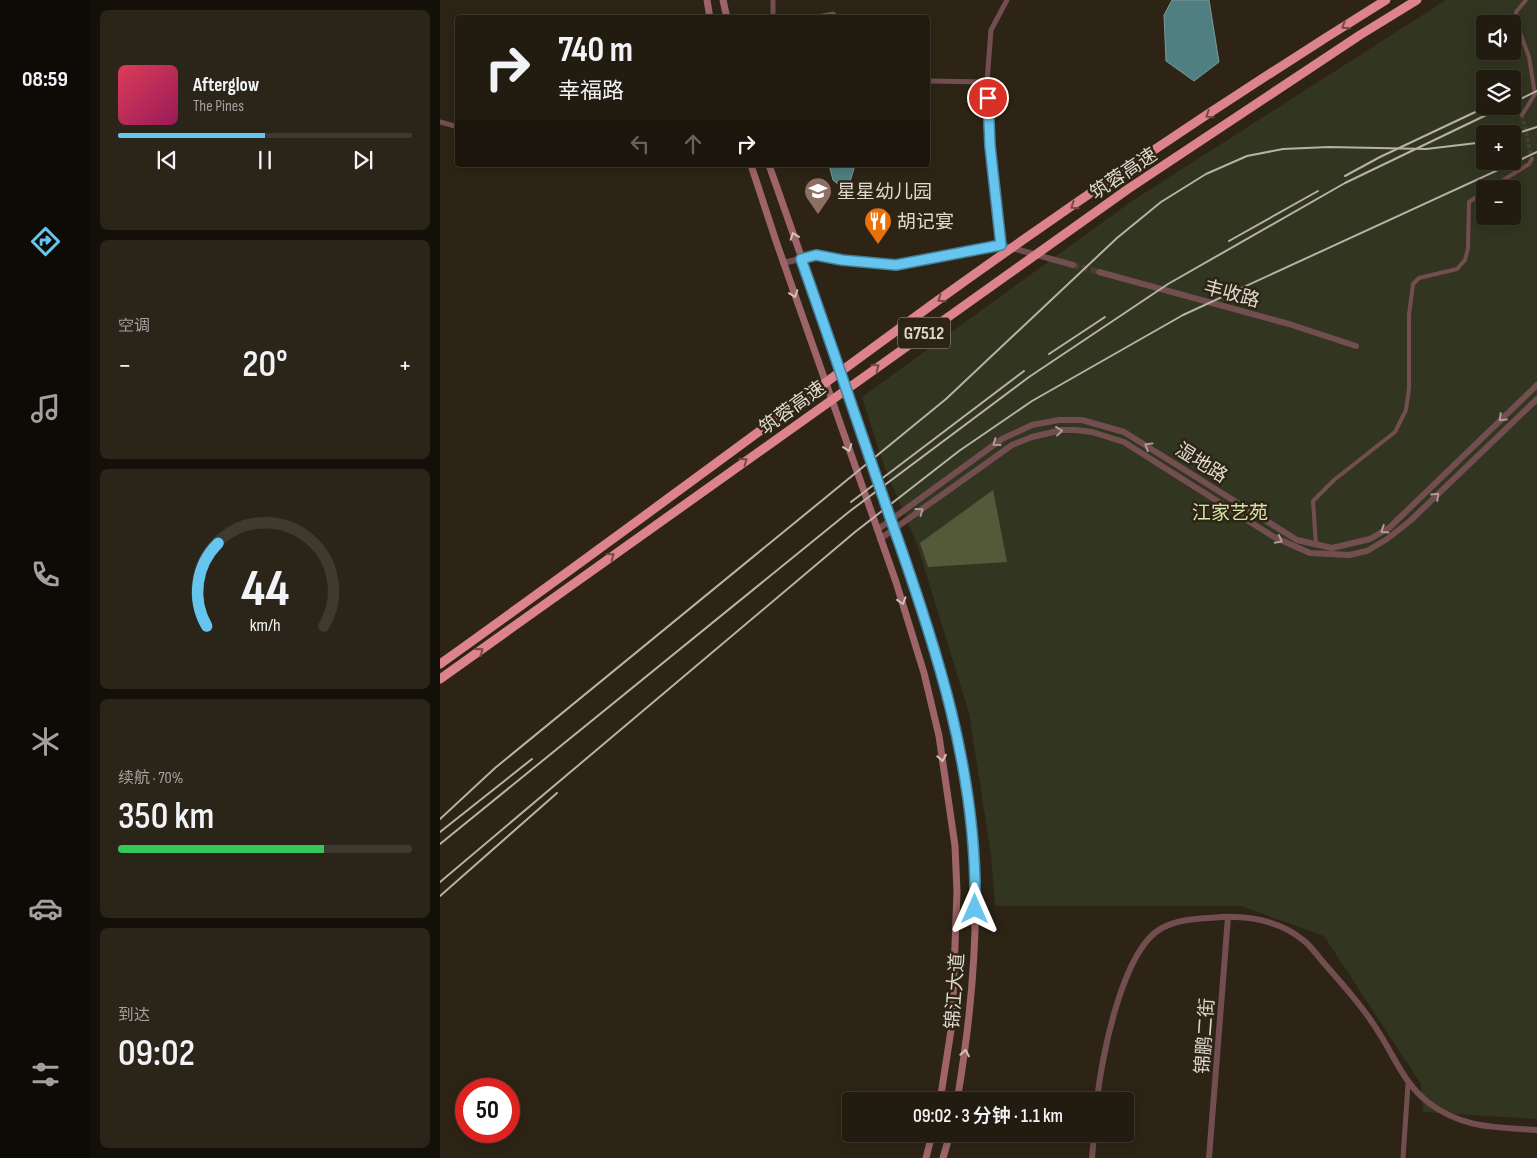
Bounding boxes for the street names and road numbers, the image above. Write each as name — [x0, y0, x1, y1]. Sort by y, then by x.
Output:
street label: 筑蓉高速 — [1086, 143, 1162, 205]
street label: 丰收路 — [1201, 276, 1262, 313]
road number: G7512 — [898, 317, 950, 348]
street label: 筑蓉高速 — [755, 377, 830, 440]
street label: 湿地路 — [1171, 438, 1231, 488]
street label: 锦江大道 — [941, 952, 970, 1030]
street label: 锦鹏二街 — [1191, 997, 1220, 1075]

